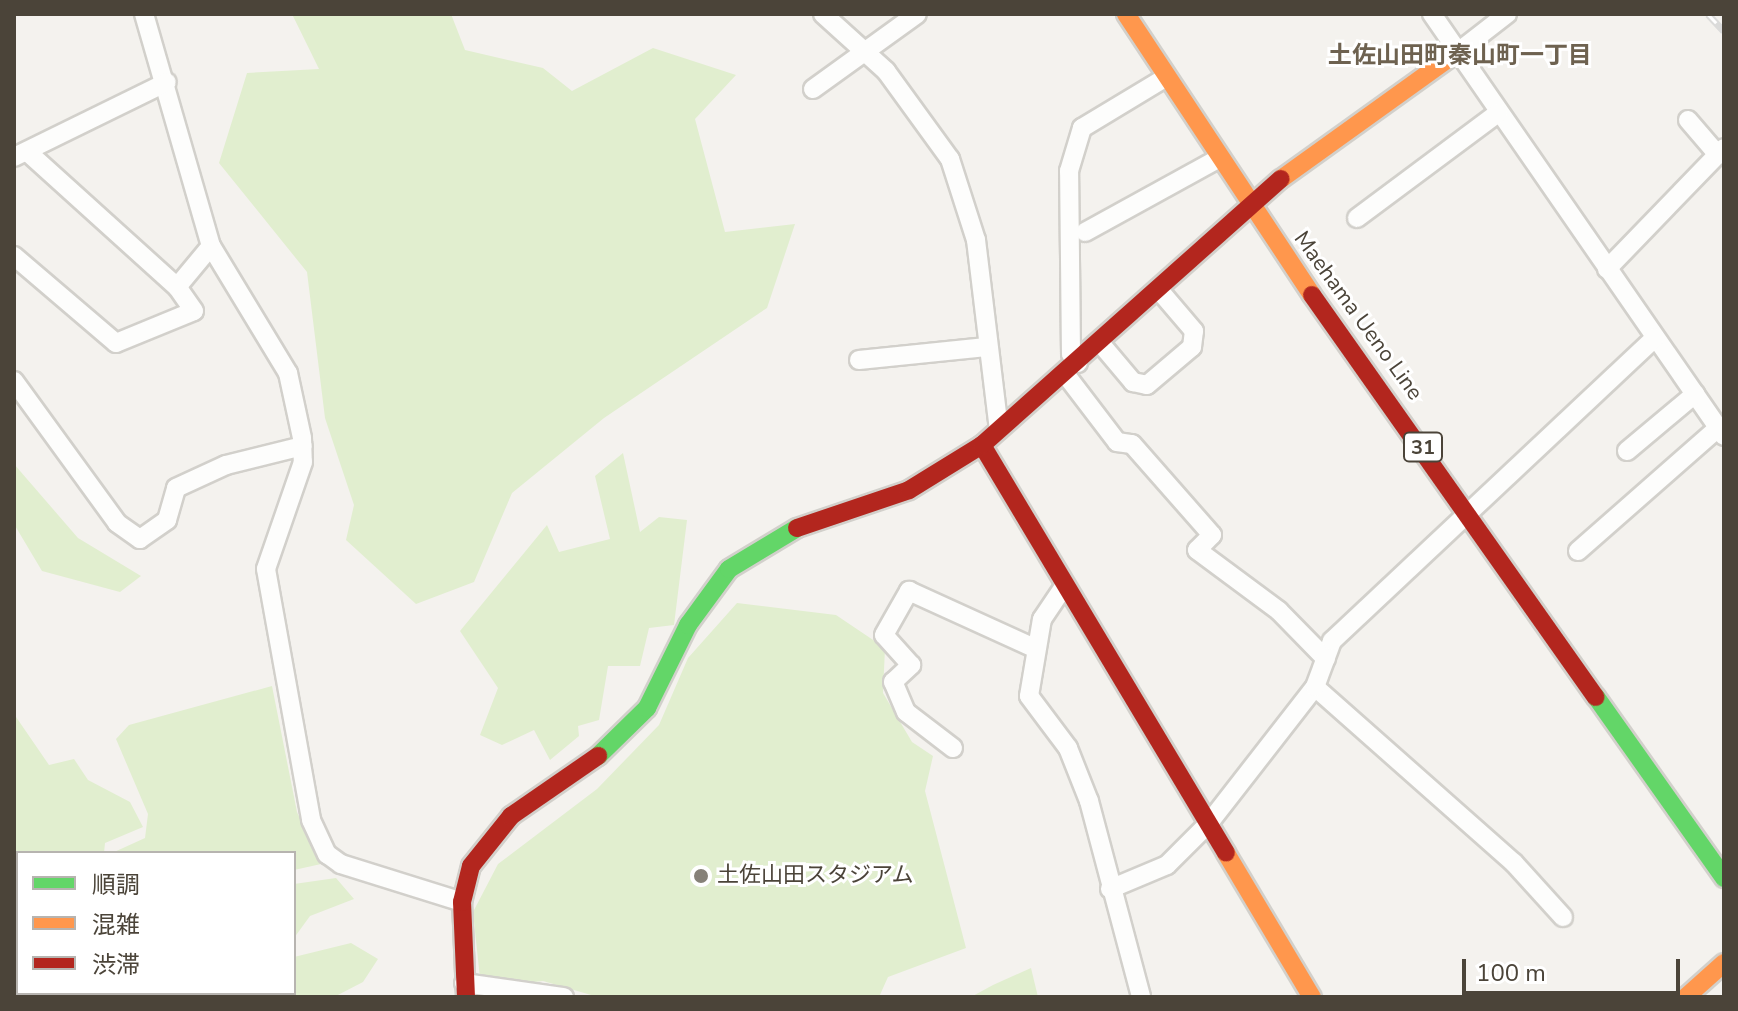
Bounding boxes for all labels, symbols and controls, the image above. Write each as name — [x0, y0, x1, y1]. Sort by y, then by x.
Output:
district label: 土佐山田町秦山町一丁目 — [1328, 42, 1592, 70]
street label: Maehama Ueno Line — [1288, 227, 1428, 405]
road number: 31 — [1403, 431, 1443, 463]
legend — [16, 851, 296, 995]
place label: 土佐山田スタジアム — [717, 863, 915, 889]
marker: 土佐山田スタジアム — [692, 867, 710, 885]
text: 順調 — [92, 869, 140, 901]
text: 混雑 — [92, 909, 140, 941]
scale bar — [1466, 943, 1684, 993]
text: 渋滞 — [92, 949, 140, 981]
text: 100 m — [1476, 957, 1546, 989]

